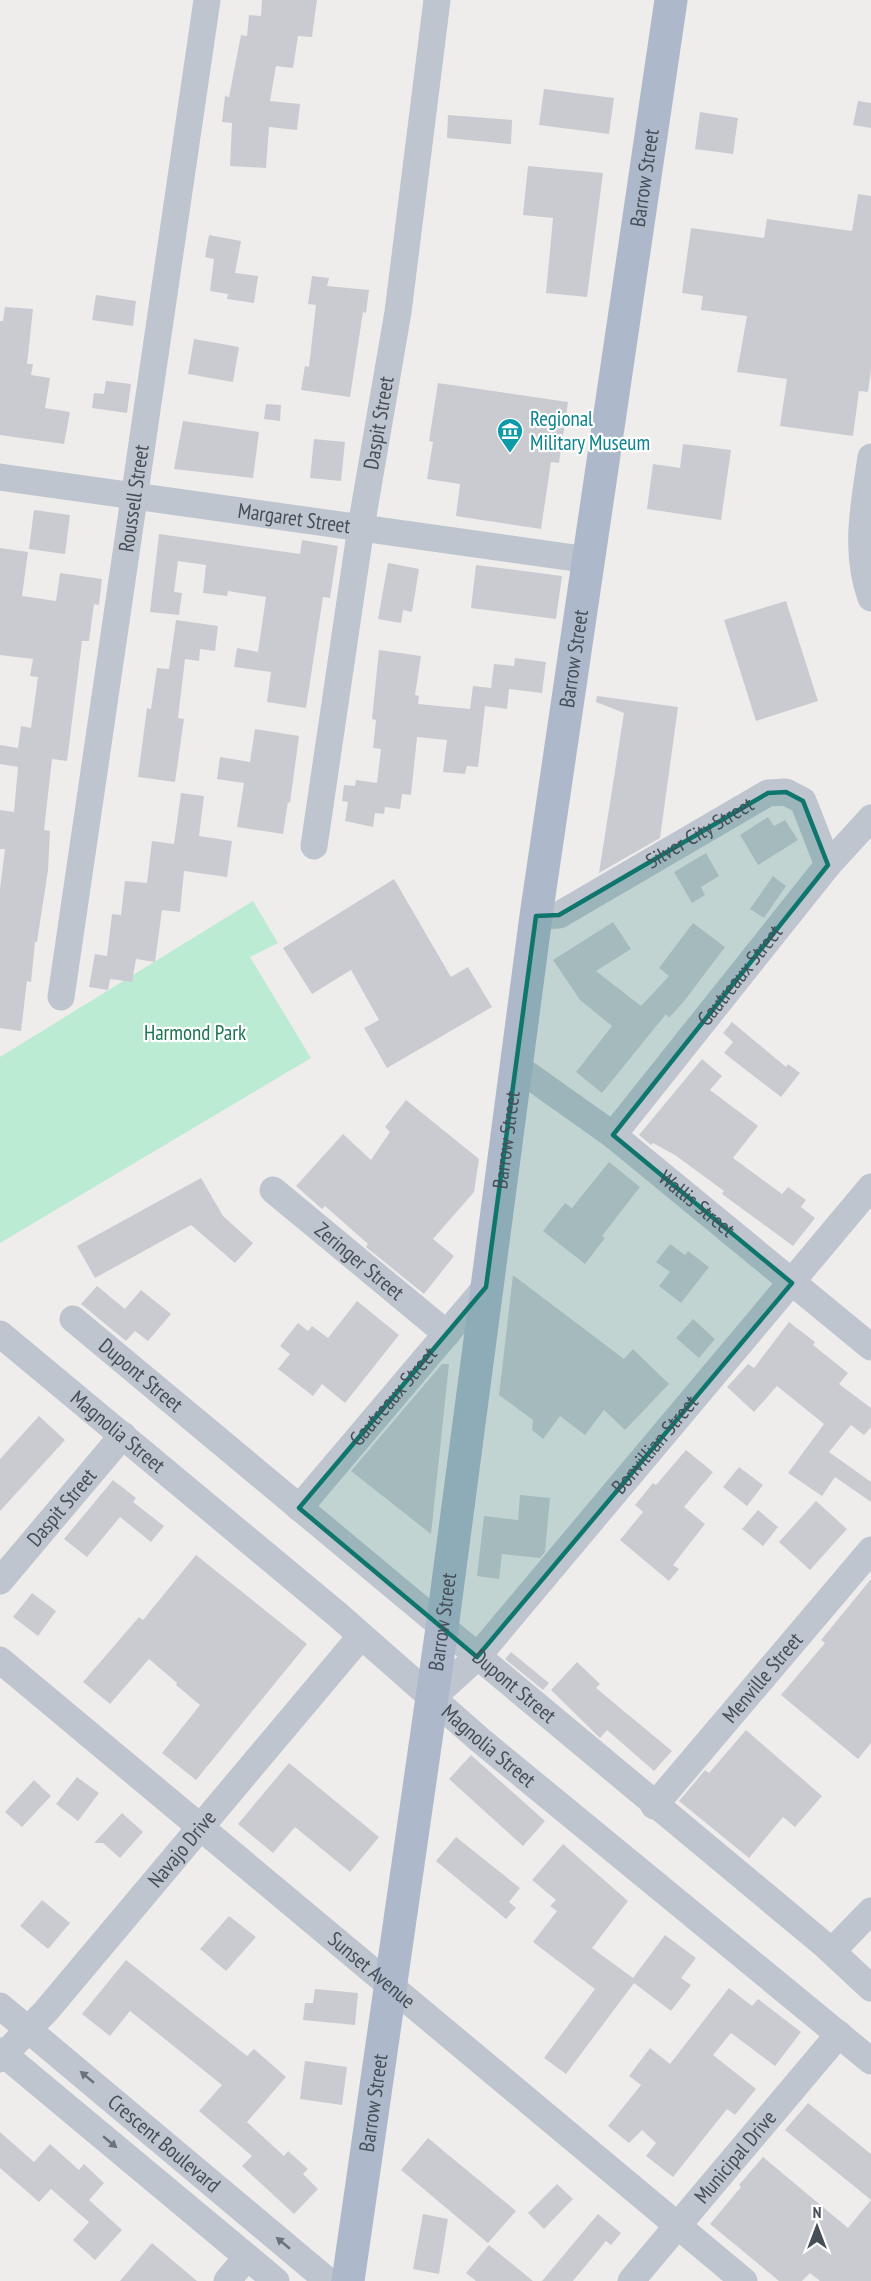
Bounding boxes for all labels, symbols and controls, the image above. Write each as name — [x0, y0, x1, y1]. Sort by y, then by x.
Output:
street label: Barrow Street — [624, 127, 665, 229]
street label: Daspit Street — [357, 374, 400, 472]
place label: Regional Military Museum — [530, 405, 650, 456]
museum icon: Regional Military Museum — [495, 416, 525, 454]
street label: Roussell Street — [112, 443, 155, 554]
street label: Margaret Street — [236, 497, 352, 539]
street label: Barrow Street — [553, 608, 594, 709]
street label: Silver City Street — [641, 790, 759, 874]
street label: Gautreaux Street — [691, 919, 788, 1031]
park label: Harmond Park — [144, 1019, 246, 1046]
street label: Barrow Street — [486, 1089, 526, 1191]
street label: Wallis Street — [653, 1164, 741, 1243]
street label: Zeringer Street — [309, 1216, 410, 1306]
street label: Dupont Street — [93, 1332, 189, 1418]
street label: Gautreaux Street — [343, 1341, 443, 1451]
street label: Magnolia Street — [65, 1384, 171, 1479]
street label: Bonvillian Street — [605, 1389, 704, 1499]
street label: Daspit Street — [21, 1462, 102, 1552]
street label: Barrow Street — [422, 1571, 462, 1673]
street label: Menville Street — [716, 1626, 808, 1728]
street label: Dupont Street — [467, 1643, 562, 1729]
street label: Magnolia Street — [436, 1698, 541, 1793]
street label: Navajo Drive — [142, 1805, 222, 1893]
street label: Sunset Avenue — [323, 1925, 421, 2014]
street label: Barrow Street — [353, 2052, 394, 2154]
one-way arrow — [79, 2071, 94, 2083]
street label: Crescent Boulevard — [102, 2088, 226, 2198]
street label: Municipal Drive — [688, 2105, 782, 2209]
one-way arrow — [102, 2135, 117, 2148]
north arrow — [787, 2197, 847, 2257]
text: N — [813, 2202, 821, 2222]
one-way arrow — [275, 2237, 291, 2250]

